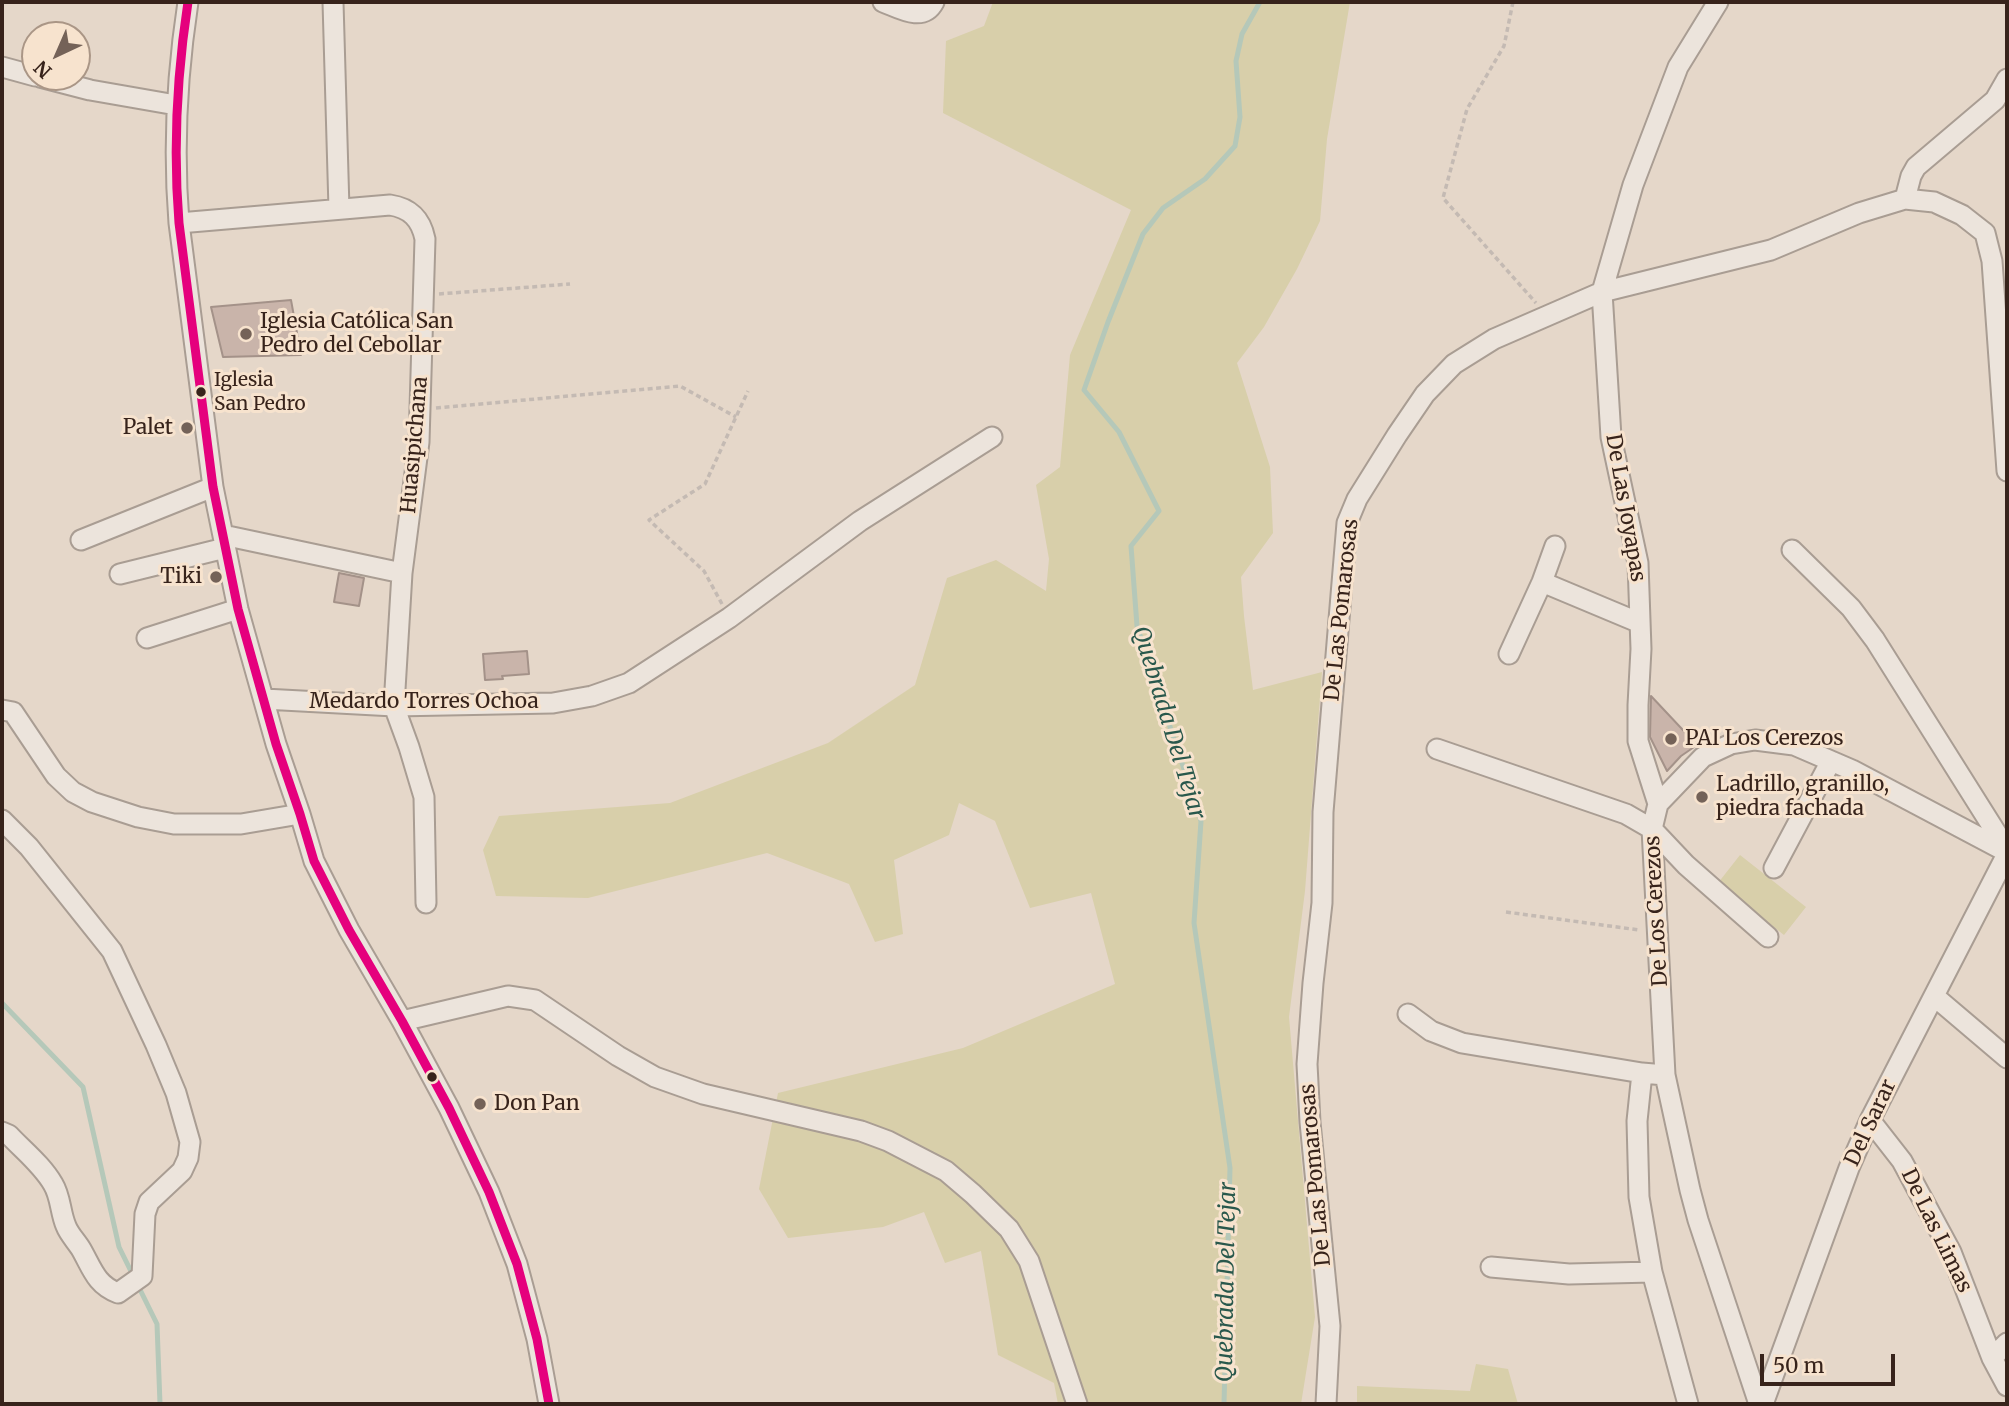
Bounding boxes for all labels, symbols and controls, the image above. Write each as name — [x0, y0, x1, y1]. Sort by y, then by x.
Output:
north arrow — [21, 21, 91, 91]
text: N — [29, 56, 57, 84]
place label: Iglesia Católica San Pedro del Cebollar — [260, 309, 453, 359]
marker: Iglesia Católica San Pedro del Cebollar — [238, 326, 254, 342]
place label: Iglesia San Pedro — [214, 370, 306, 414]
street label: Huasipichana — [396, 375, 434, 515]
marker: Iglesia San Pedro — [194, 385, 208, 399]
place label: Palet — [123, 415, 173, 441]
marker: Palet — [179, 420, 195, 436]
street label: De Las Joyapas — [1600, 432, 1650, 584]
street label: De Las Pomarosas — [1320, 517, 1364, 703]
place label: Tiki — [160, 564, 202, 590]
marker: Tiki — [208, 569, 224, 585]
water label: Quebrada Del Tejar — [1126, 623, 1210, 823]
street label: Medardo Torres Ochoa — [309, 689, 539, 715]
place label: PAI Los Cerezos — [1685, 726, 1844, 752]
marker: PAI Los Cerezos — [1663, 731, 1679, 747]
place label: Ladrillo, granillo, piedra fachada — [1716, 772, 1889, 822]
marker: Ladrillo, granillo, piedra fachada — [1694, 789, 1710, 805]
street label: De Los Cerezos — [1640, 835, 1674, 987]
unlabelled marker — [425, 1070, 439, 1084]
street label: Del Sarar — [1840, 1076, 1902, 1170]
street label: De Las Pomarosas — [1295, 1083, 1337, 1267]
place label: Don Pan — [494, 1091, 580, 1117]
marker: Don Pan — [472, 1096, 488, 1112]
street label: De Las Limas — [1895, 1165, 1977, 1297]
water label: Quebrada Del Tejar — [1211, 1182, 1243, 1382]
scale bar — [1764, 1340, 1899, 1384]
text: 50 m — [1773, 1352, 1824, 1379]

